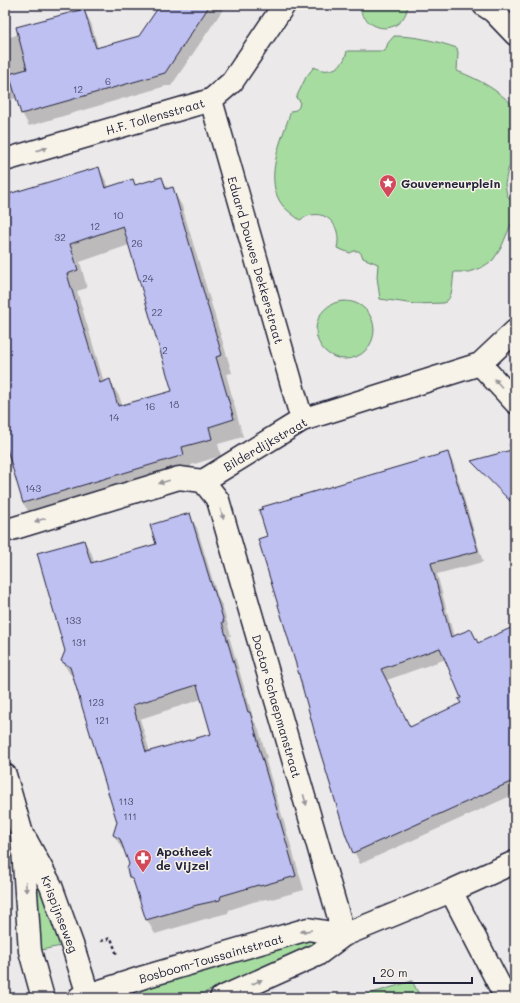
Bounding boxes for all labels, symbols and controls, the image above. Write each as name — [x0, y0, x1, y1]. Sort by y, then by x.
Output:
house number: 6 — [105, 74, 111, 88]
house number: 12 — [73, 82, 83, 96]
street label: H.F. Tollensstraat — [104, 94, 206, 138]
one-way arrow — [37, 146, 49, 152]
place icon: Gouverneurplein — [378, 173, 398, 198]
street label: Eduard Douwes Dekkerstraat — [224, 174, 288, 346]
place label: Gouverneurplein — [401, 175, 500, 191]
house number: 10 — [113, 208, 123, 222]
house number: 12 — [90, 219, 100, 233]
house number: 32 — [54, 230, 66, 244]
house number: 26 — [131, 236, 143, 250]
house number: 24 — [142, 271, 154, 285]
house number: 22 — [151, 305, 163, 319]
house number: 2 — [162, 343, 168, 357]
one-way arrow — [493, 378, 502, 388]
house number: 18 — [169, 397, 179, 411]
house number: 16 — [145, 399, 155, 413]
house number: 14 — [109, 410, 119, 424]
street label: Bilderdijkstraat — [220, 414, 310, 474]
one-way arrow — [158, 479, 170, 485]
house number: 143 — [25, 481, 41, 495]
one-way arrow — [219, 508, 225, 520]
one-way arrow — [34, 517, 46, 523]
house number: 133 — [65, 613, 81, 627]
street label: Doctor Schaepmanstraat — [249, 632, 305, 780]
house number: 131 — [72, 635, 86, 649]
house number: 123 — [88, 695, 104, 709]
house number: 121 — [95, 713, 109, 727]
house number: 113 — [119, 794, 134, 808]
one-way arrow — [302, 794, 308, 806]
house number: 111 — [123, 809, 137, 823]
place label: Apotheek de Vijzel — [156, 843, 212, 873]
pharmacy icon: Apotheek de Vijzel — [133, 848, 153, 873]
street label: Krispijnseweg — [38, 873, 82, 955]
one-way arrow — [22, 881, 29, 893]
one-way arrow — [299, 928, 312, 934]
street label: Bosboom-Toussaintstraat — [137, 930, 285, 986]
scale bar — [374, 959, 472, 985]
text: 20 m — [380, 964, 408, 980]
one-way arrow — [251, 979, 262, 985]

